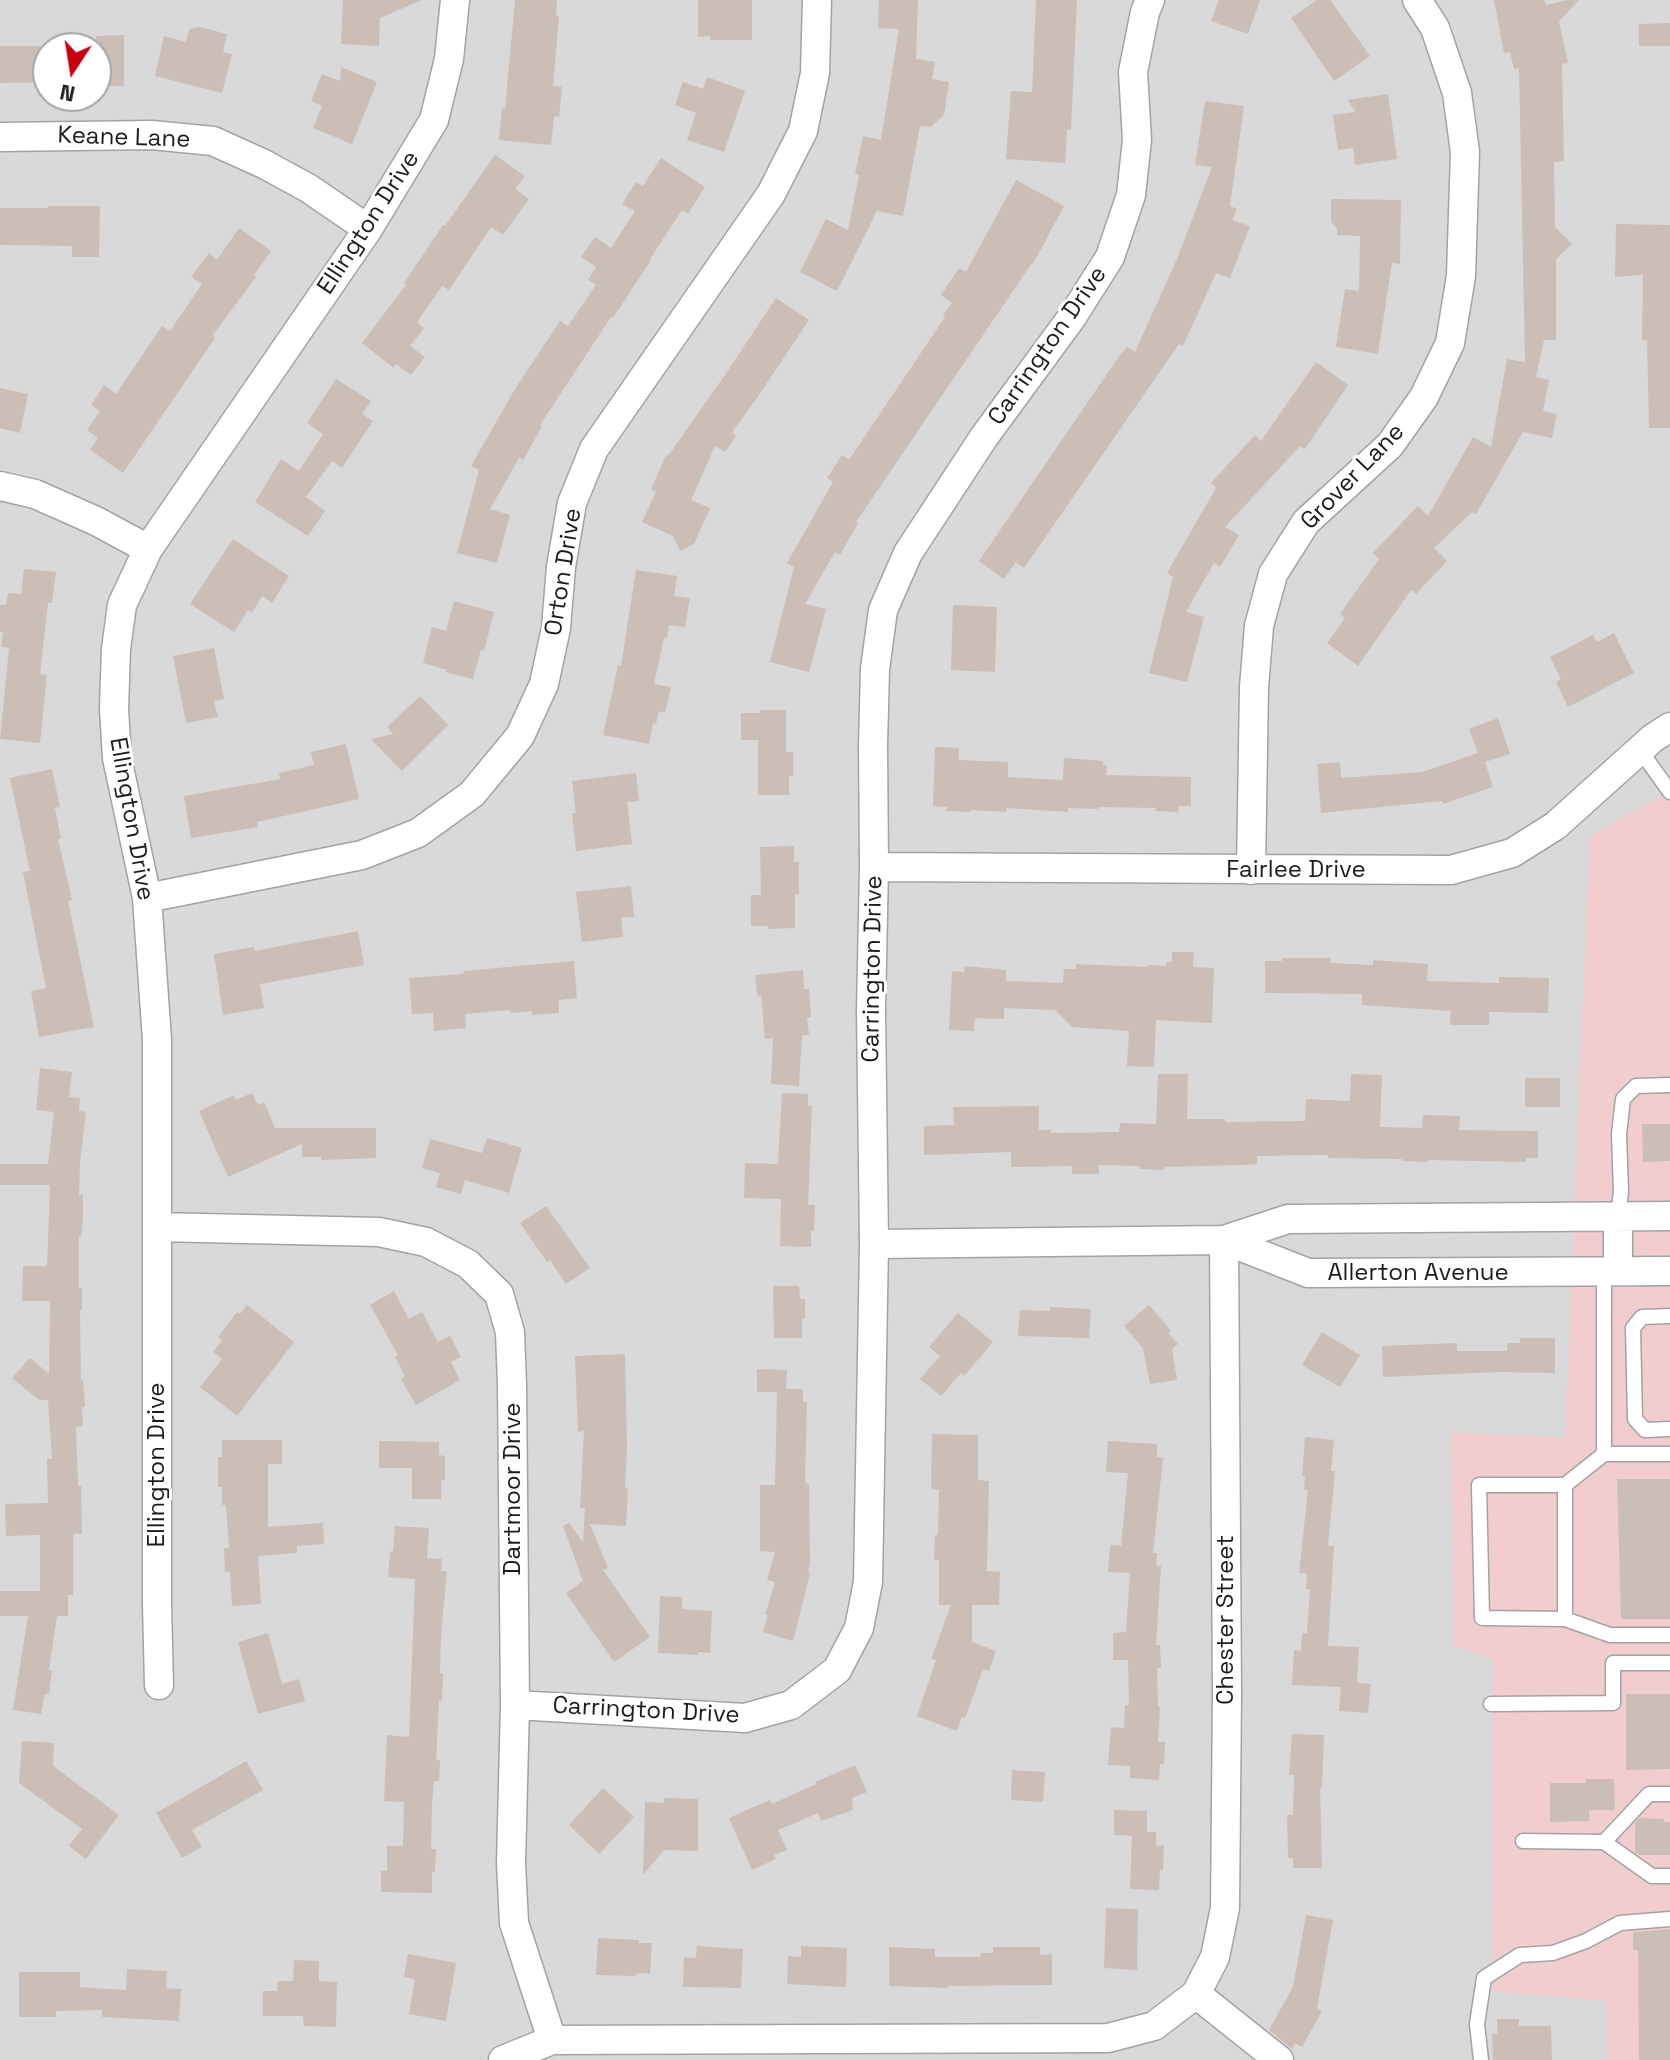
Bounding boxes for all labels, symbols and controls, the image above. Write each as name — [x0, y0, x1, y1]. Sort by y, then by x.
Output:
north arrow — [32, 32, 112, 112]
text: N — [57, 78, 78, 109]
street label: Keane Lane — [57, 121, 191, 155]
street label: Ellington Drive — [312, 146, 426, 300]
street label: Carrington Drive — [983, 261, 1113, 431]
street label: Grover Lane — [1295, 418, 1411, 536]
street label: Orton Drive — [540, 506, 588, 638]
street label: Ellington Drive — [102, 735, 160, 903]
street label: Fairlee Drive — [1226, 856, 1366, 884]
street label: Carrington Drive — [857, 875, 889, 1063]
street label: Allerton Avenue — [1327, 1259, 1509, 1287]
street label: Ellington Drive — [143, 1382, 171, 1548]
street label: Dartmoor Drive — [499, 1403, 527, 1575]
street label: Chester Street — [1212, 1535, 1240, 1705]
street label: Carrington Drive — [552, 1692, 740, 1730]

